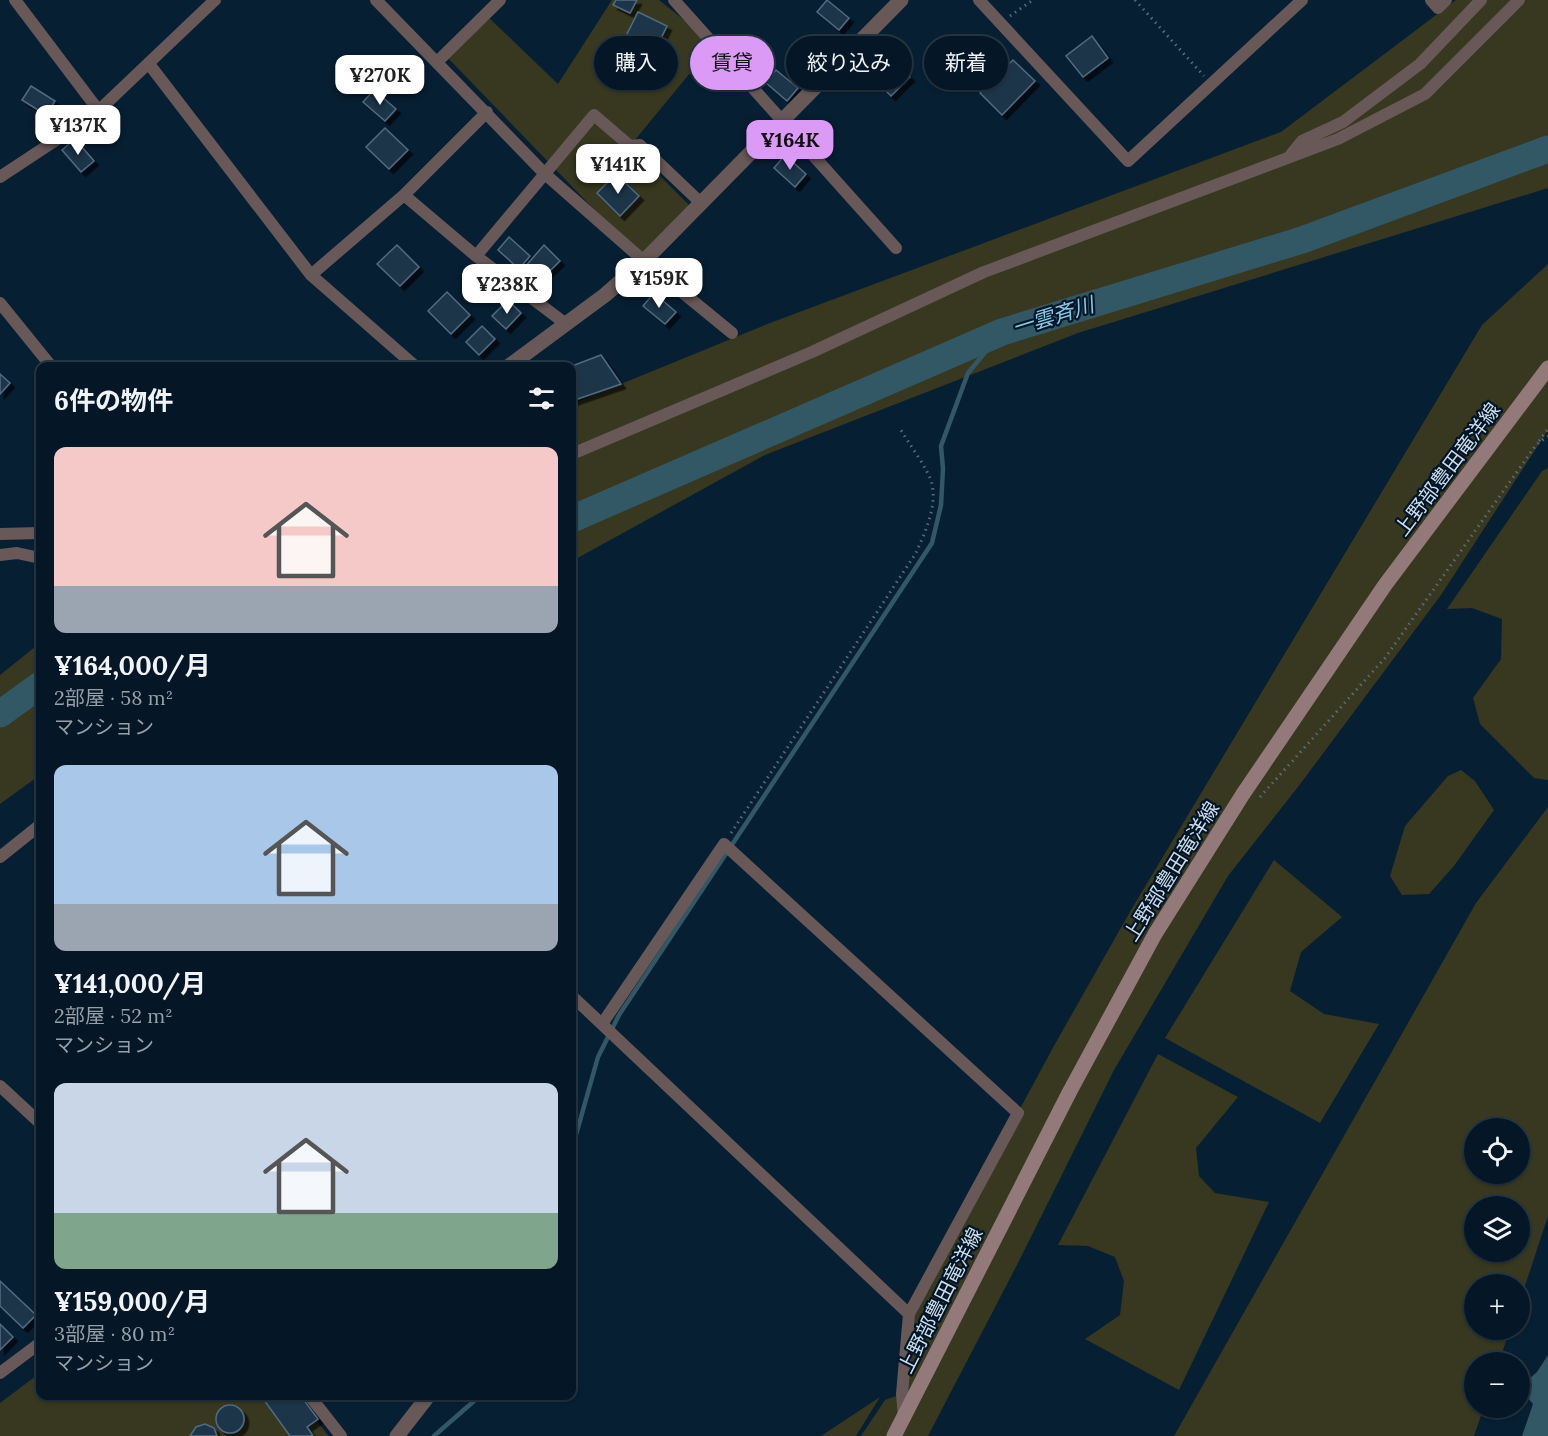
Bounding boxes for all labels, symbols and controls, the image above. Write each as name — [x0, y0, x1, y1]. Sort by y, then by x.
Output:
chip: 購入 — [594, 36, 678, 90]
chip: 賃貸 — [690, 36, 774, 90]
chip: 絞り込み — [786, 36, 912, 90]
chip: 新着 — [924, 36, 1008, 90]
pin: ¥270K — [338, 55, 422, 106]
text: ¥270K — [349, 62, 411, 87]
pin: ¥137K — [36, 105, 120, 156]
text: ¥137K — [49, 112, 107, 137]
pin: ¥164K — [748, 120, 832, 171]
text: ¥164K — [760, 127, 820, 152]
pin: ¥141K — [576, 144, 660, 195]
text: ¥141K — [590, 151, 646, 176]
pin: ¥159K — [617, 258, 701, 309]
pin: ¥238K — [465, 264, 549, 315]
text: ¥159K — [629, 265, 689, 290]
text: ¥238K — [476, 271, 538, 296]
water label: 一雲斉川 — [1009, 290, 1099, 341]
icon: filters — [525, 382, 558, 415]
text: 6件の物件 — [54, 384, 173, 417]
street label: 上野部豊田竜洋線 — [1389, 398, 1505, 540]
icon: home — [252, 486, 360, 594]
text: ¥164,000/月 — [54, 649, 211, 682]
text: 2部屋 · 58 m² — [54, 685, 173, 710]
text: マンション — [54, 714, 154, 739]
street label: 上野部豊田竜洋線 — [1118, 797, 1224, 945]
icon: home — [252, 804, 360, 912]
text: ¥141,000/月 — [54, 967, 206, 1000]
text: 2部屋 · 52 m² — [54, 1003, 173, 1028]
text: マンション — [54, 1032, 154, 1057]
map controls — [1464, 1118, 1530, 1418]
button: locate — [1464, 1118, 1530, 1184]
icon: home — [252, 1122, 360, 1230]
button: layers — [1464, 1196, 1530, 1262]
street label: 上野部豊田竜洋線 — [893, 1223, 987, 1377]
button: + — [1464, 1274, 1530, 1340]
text: ¥159,000/月 — [54, 1285, 210, 1318]
text: 3部屋 · 80 m² — [54, 1321, 175, 1346]
text: マンション — [54, 1350, 154, 1375]
button: − — [1464, 1352, 1530, 1418]

